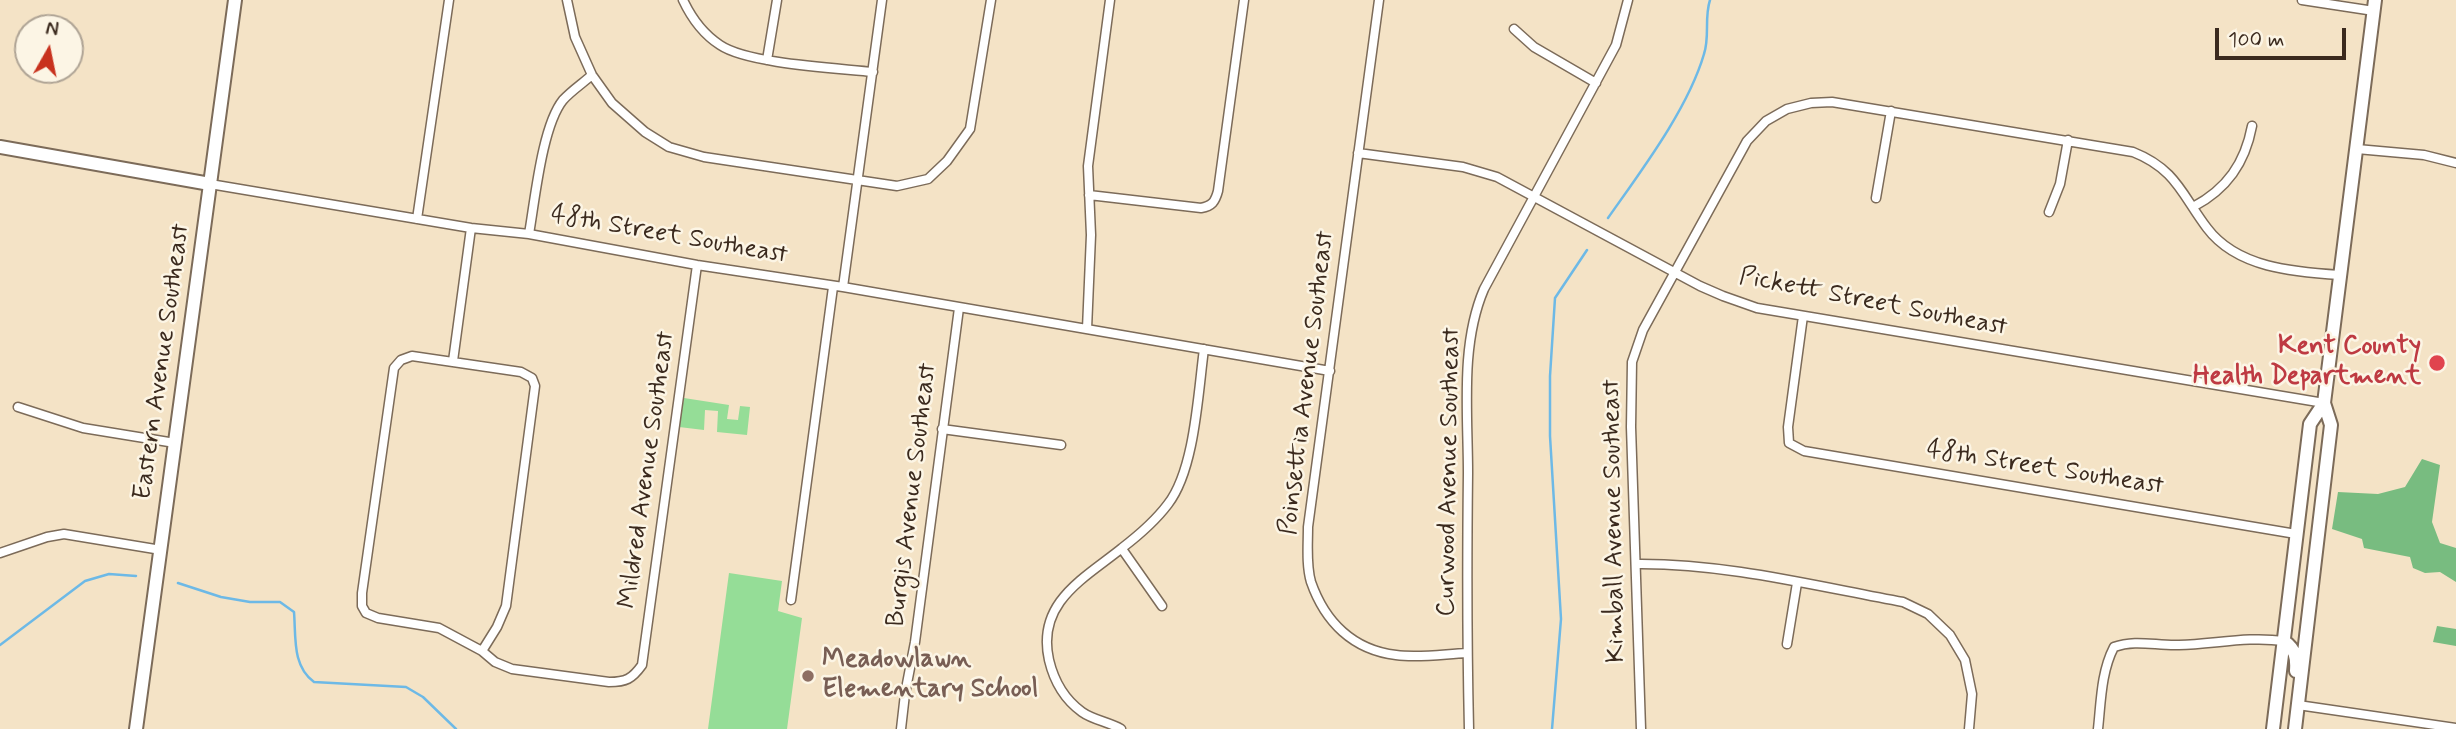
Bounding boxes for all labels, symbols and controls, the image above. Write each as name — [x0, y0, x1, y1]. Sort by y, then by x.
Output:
north arrow — [14, 14, 84, 84]
scale bar — [2218, 14, 2349, 58]
text: N — [44, 16, 60, 43]
text: 100 m — [2228, 26, 2284, 54]
street label: 48th Street Southeast — [548, 200, 790, 272]
street label: Eastern Avenue Southeast — [128, 222, 198, 502]
street label: Poinsettia Avenue Southeast — [1274, 229, 1342, 537]
street label: Pickett Street Southeast — [1736, 262, 2010, 344]
street label: Curwood Avenue Southeast — [1432, 327, 1468, 617]
street label: Mildred Avenue Southeast — [613, 329, 683, 611]
place label: Kent County Health Department — [2193, 332, 2421, 394]
marker: Kent County Health Department — [2427, 353, 2447, 373]
street label: Burgis Avenue Southeast — [881, 361, 945, 629]
street label: Kimball Avenue Southeast — [1597, 379, 1633, 663]
street label: 48th Street Southeast — [1924, 435, 2166, 503]
place label: Meadowlawn Elementary School — [822, 645, 1038, 706]
marker: Meadowlawn Elementary School — [800, 668, 816, 684]

